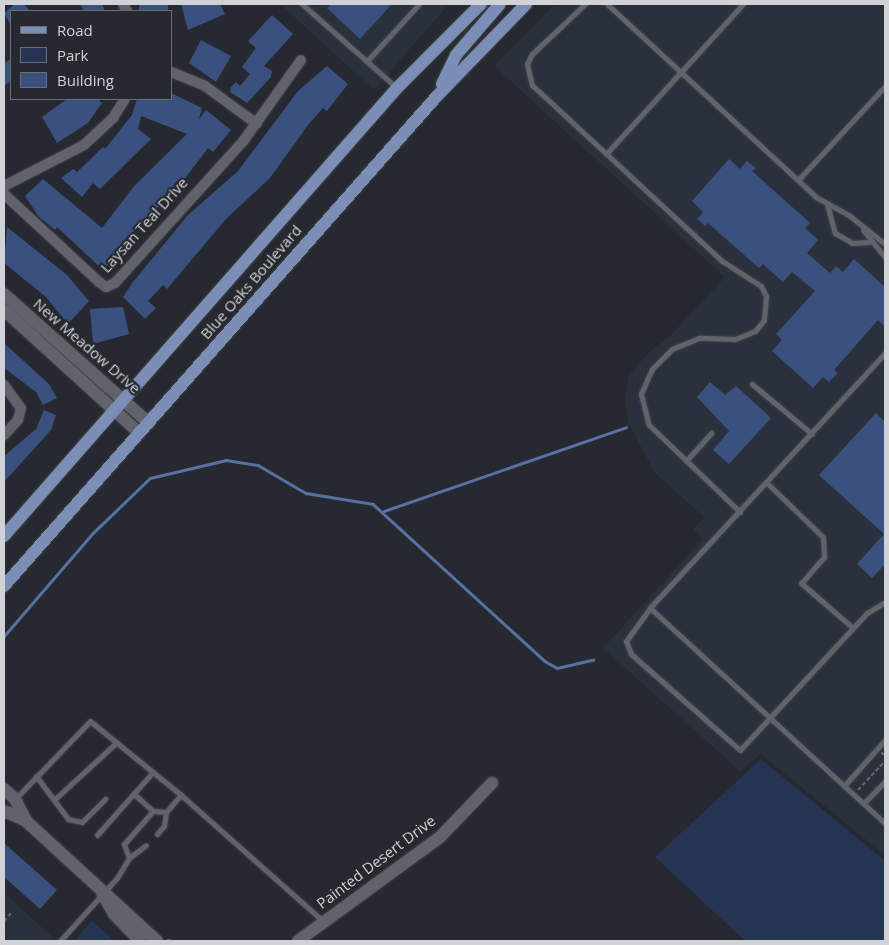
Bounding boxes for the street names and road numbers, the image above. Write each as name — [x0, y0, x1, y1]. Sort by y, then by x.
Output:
street label: Laysan Teal Drive — [97, 174, 191, 276]
street label: Blue Oaks Boulevard — [197, 221, 305, 343]
street label: New Meadow Drive — [30, 295, 144, 397]
street label: Painted Desert Drive — [313, 811, 439, 913]

